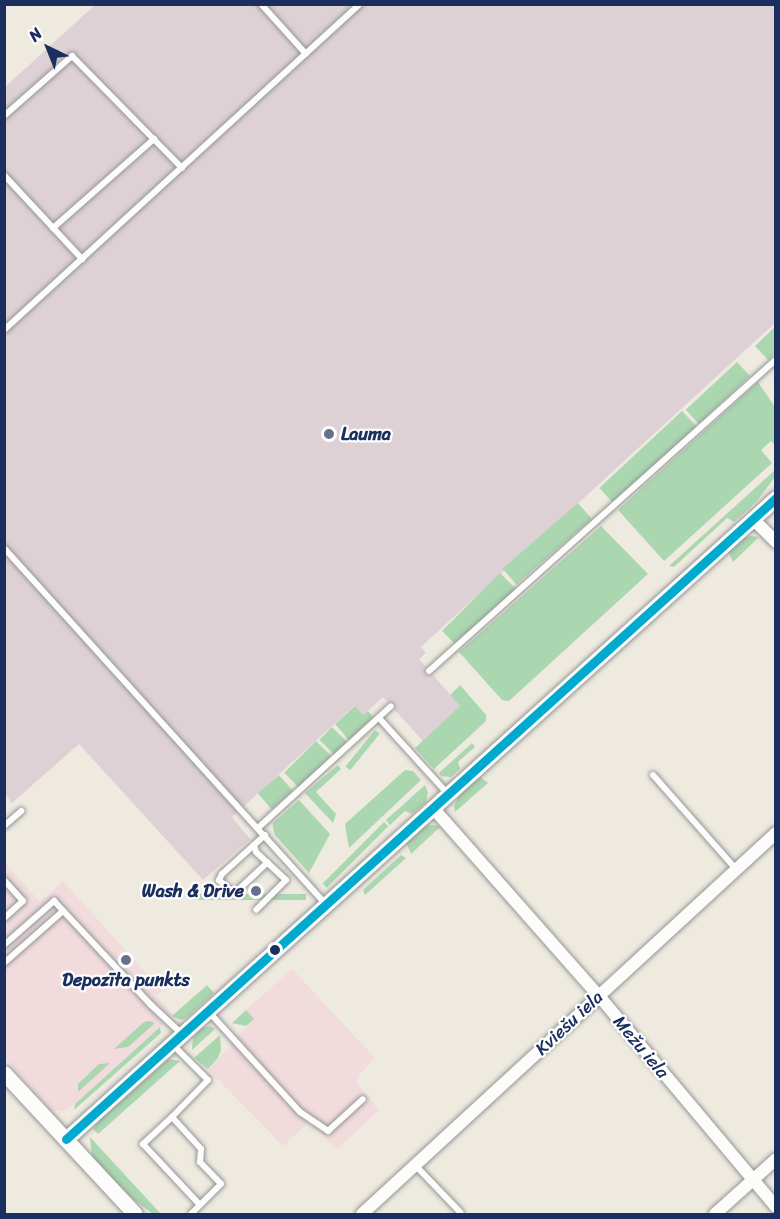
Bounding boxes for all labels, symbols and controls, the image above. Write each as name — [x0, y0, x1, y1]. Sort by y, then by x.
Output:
north arrow — [18, 18, 78, 78]
text: N — [21, 20, 49, 49]
place label: Lauma — [341, 423, 391, 445]
marker: Lauma — [322, 427, 336, 441]
place label: Wash & Drive — [142, 880, 244, 902]
marker: Wash & Drive — [249, 884, 263, 898]
unlabelled marker — [269, 944, 281, 956]
marker: Depozīta punkts — [119, 953, 133, 967]
place label: Depozīta punkts — [62, 969, 190, 991]
street label: Kviešu iela — [531, 986, 607, 1060]
street label: Mežu iela — [609, 1011, 673, 1083]

